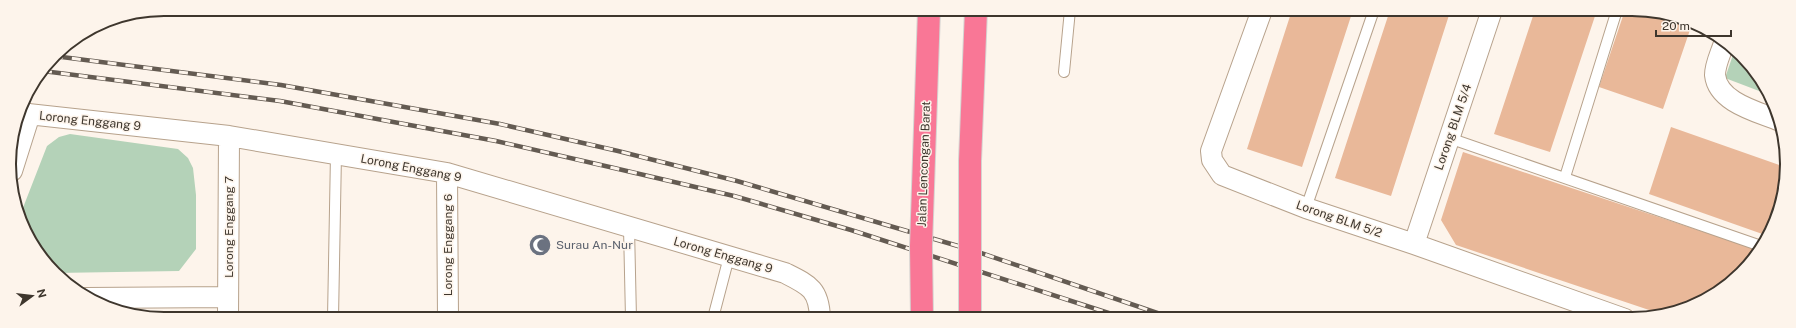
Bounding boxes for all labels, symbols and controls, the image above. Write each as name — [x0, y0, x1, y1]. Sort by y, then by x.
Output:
scale bar — [1656, 12, 1731, 38]
text: 20 m — [1662, 19, 1690, 33]
street label: Lorong BLM 5/4 — [1432, 82, 1474, 172]
street label: Jalan Lencongan Barat — [915, 101, 933, 227]
street label: Lorong Enggang 9 — [38, 109, 142, 133]
street label: Lorong Enggang 9 — [359, 151, 463, 185]
street label: Lorong Enggang 7 — [222, 176, 236, 278]
street label: Lorong Enggang 6 — [441, 194, 455, 296]
street label: Lorong BLM 5/2 — [1294, 198, 1384, 240]
mosque icon: Surau An-Nur — [527, 232, 553, 258]
street label: Lorong Enggang 9 — [672, 234, 774, 276]
place label: Surau An-Nur — [556, 238, 633, 252]
north arrow — [12, 276, 52, 316]
text: N — [35, 288, 49, 299]

